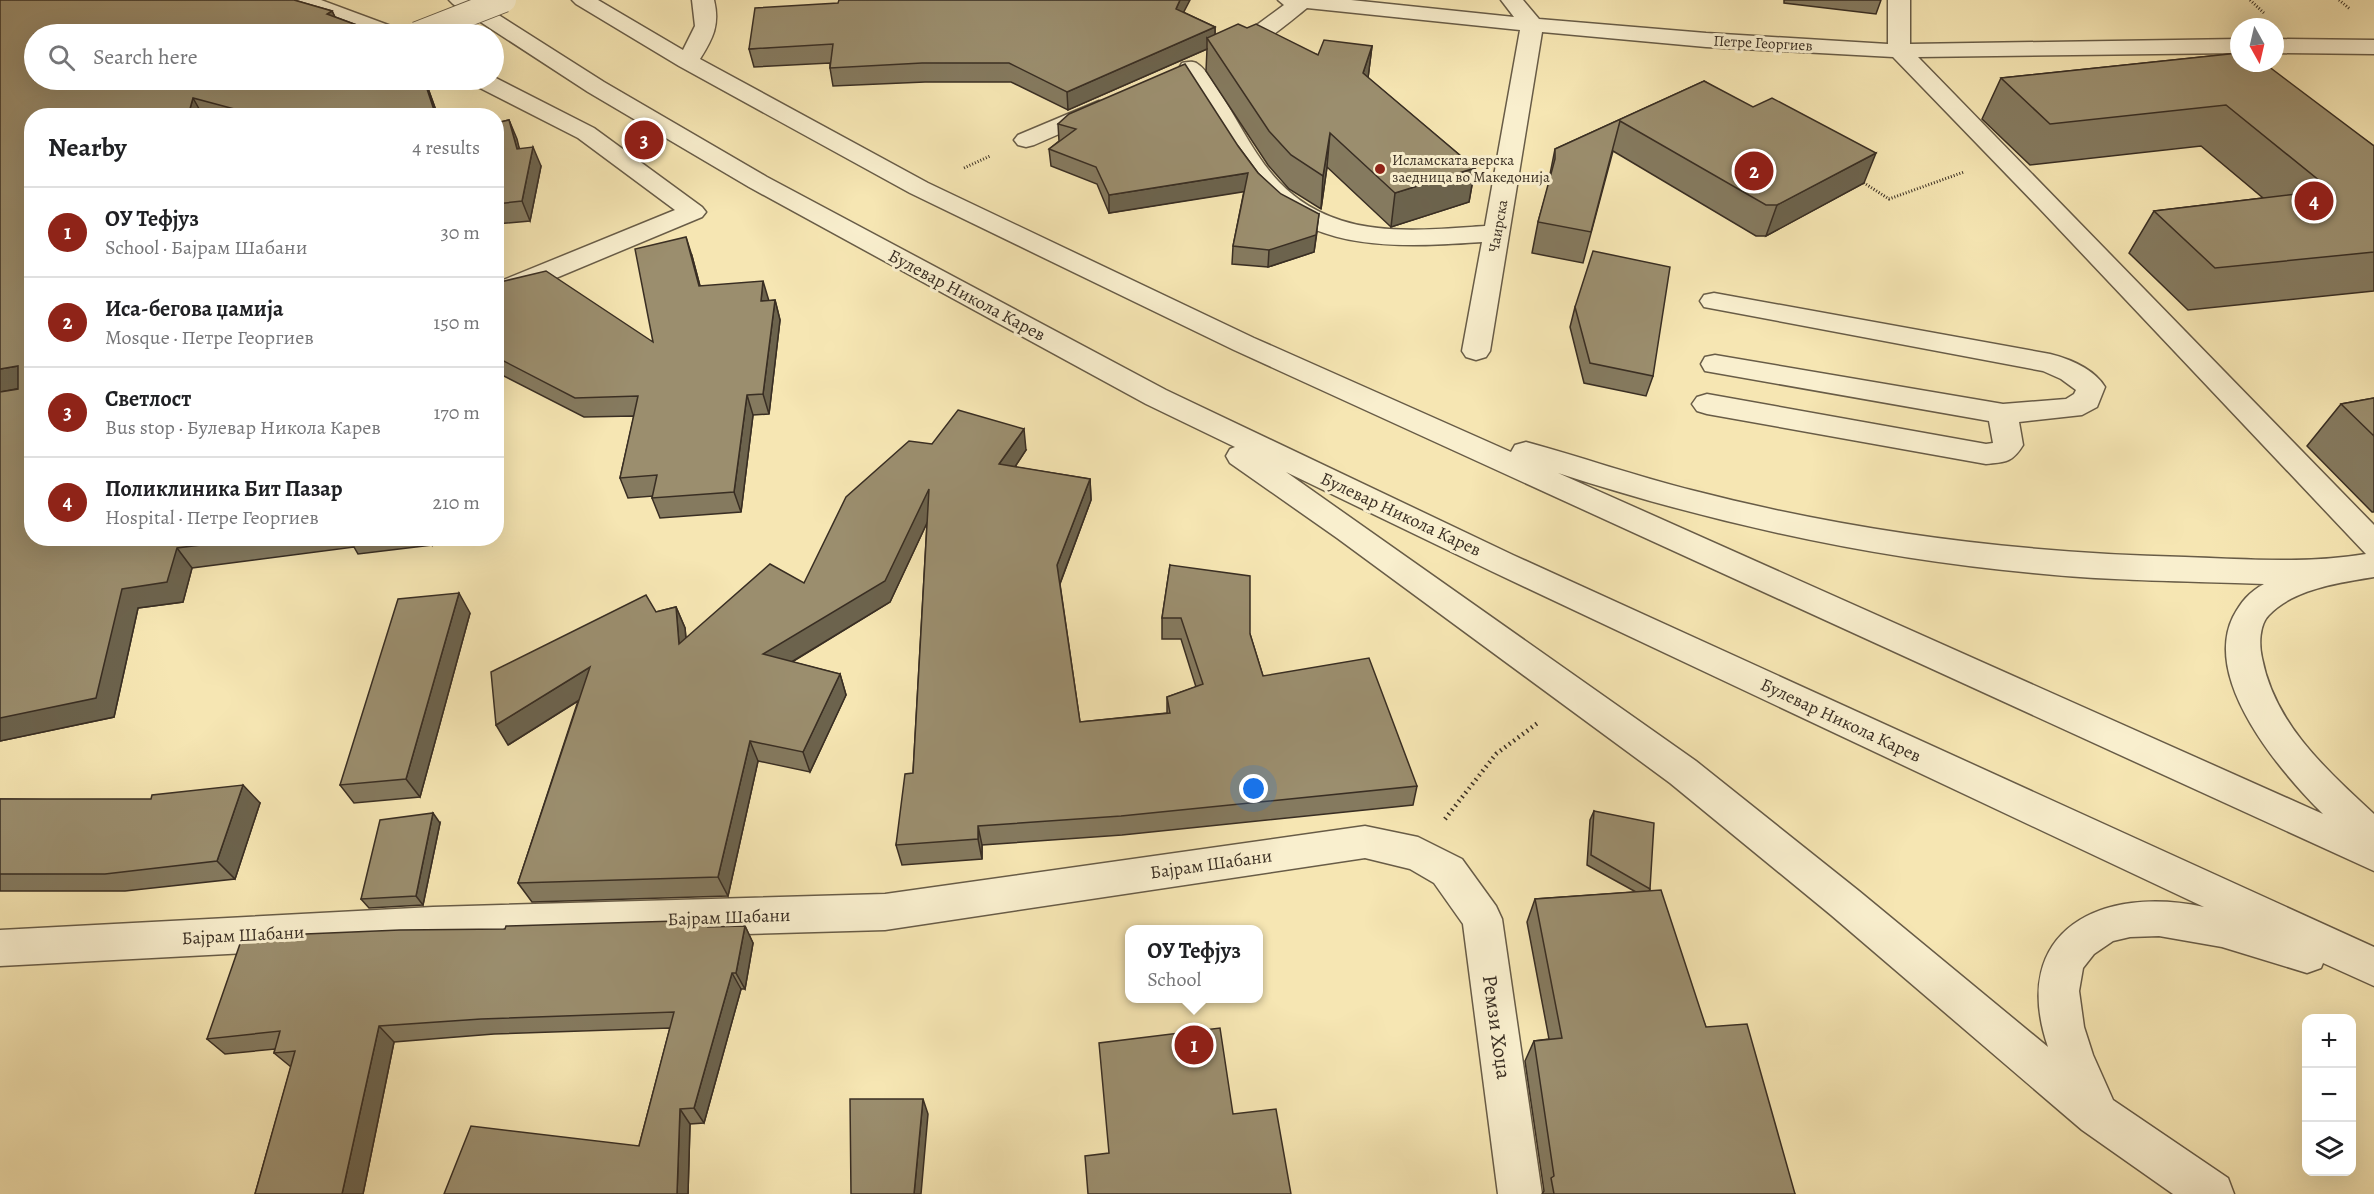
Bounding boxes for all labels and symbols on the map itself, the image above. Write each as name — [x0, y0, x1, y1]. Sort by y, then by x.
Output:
north arrow — [2230, 18, 2284, 72]
street label: Петре Георгиев — [1713, 30, 1813, 56]
pin: 3 — [624, 118, 664, 162]
pin: 2 — [1734, 148, 1774, 194]
place label: Исламската верска заедница во Македонија — [1392, 150, 1550, 187]
marker: Исламската верска заедница во Македонија — [1373, 162, 1387, 176]
pin: 4 — [2294, 178, 2334, 224]
street label: Чаирска — [1484, 198, 1512, 254]
street label: Булевар Никола Карев — [884, 243, 1050, 347]
street label: Булевар Никола Карев — [1317, 466, 1485, 562]
street label: Булевар Никола Карев — [1757, 672, 1925, 768]
your location — [1239, 774, 1268, 803]
street label: Бајрам Шабани — [1149, 844, 1273, 884]
street label: Бајрам Шабани — [667, 903, 791, 931]
street label: Бајрам Шабани — [181, 920, 305, 950]
street label: Ремзи Хоџа — [1476, 973, 1518, 1081]
pin: 1 — [1174, 1022, 1214, 1068]

